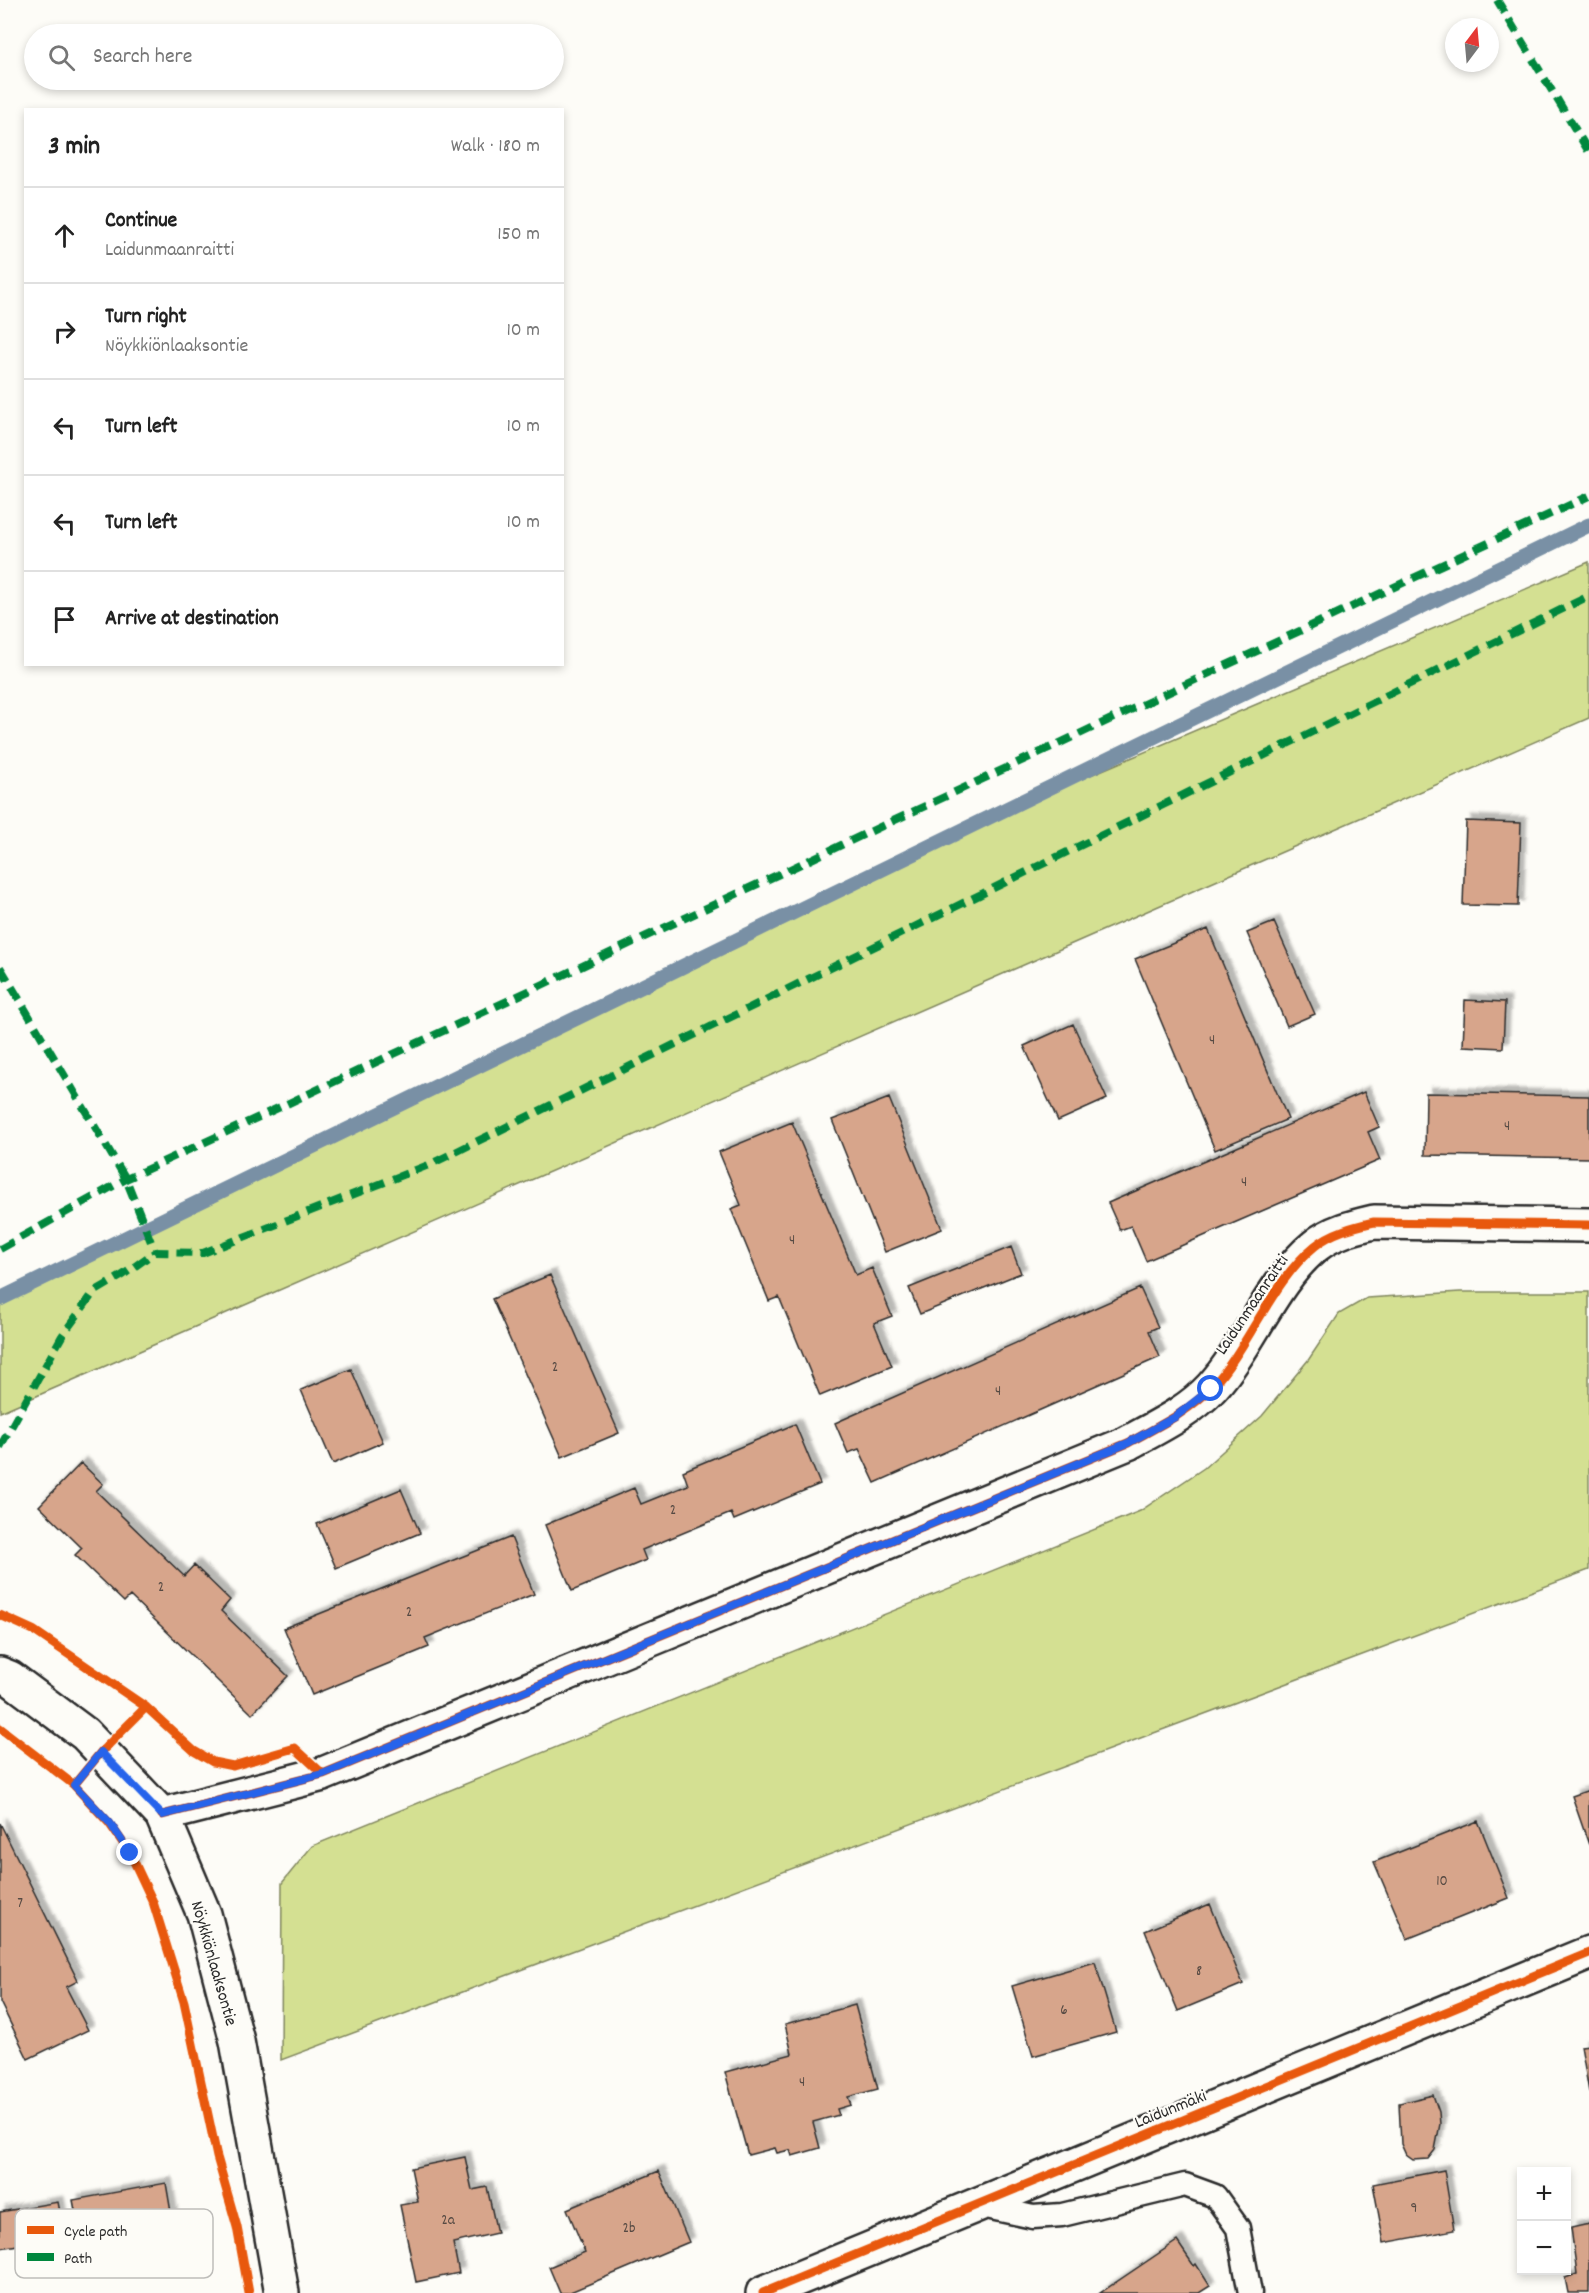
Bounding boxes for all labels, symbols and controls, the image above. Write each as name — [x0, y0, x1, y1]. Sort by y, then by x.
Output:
north arrow — [1445, 18, 1499, 72]
search box — [24, 24, 564, 90]
icon: search — [45, 41, 78, 74]
text: Search here — [93, 42, 192, 73]
text: 3 min — [48, 129, 100, 166]
text: Walk · 180 m — [451, 133, 540, 161]
text: Continue — [105, 206, 177, 237]
icon: ahead — [48, 219, 81, 252]
text: 150 m — [497, 221, 540, 249]
text: Laidunmaanraitti — [105, 237, 234, 265]
text: Turn right — [105, 302, 187, 333]
icon: right — [48, 315, 81, 348]
text: 10 m — [506, 317, 540, 345]
text: Nöykkiönlaaksontie — [105, 333, 248, 361]
icon: left — [48, 411, 81, 444]
text: Turn left — [105, 412, 177, 443]
text: 10 m — [506, 413, 540, 441]
icon: left — [48, 507, 81, 540]
text: Turn left — [105, 508, 177, 539]
text: 10 m — [506, 509, 540, 537]
icon: arrive — [48, 603, 81, 636]
text: Arrive at destination — [105, 604, 279, 635]
house number: 4 — [1209, 1030, 1215, 1052]
house number: 4 — [1504, 1116, 1510, 1138]
house number: 4 — [1241, 1172, 1247, 1194]
house number: 4 — [789, 1230, 795, 1252]
street label: Laidunmaanraitti — [1210, 1250, 1296, 1361]
house number: 2 — [552, 1357, 558, 1379]
route start — [1197, 1375, 1223, 1401]
house number: 4 — [995, 1381, 1001, 1403]
house number: 2 — [670, 1500, 676, 1522]
house number: 2 — [158, 1577, 164, 1599]
house number: 2 — [406, 1602, 412, 1624]
route end — [116, 1839, 142, 1865]
house number: 10 — [1436, 1871, 1448, 1893]
house number: 7 — [17, 1893, 23, 1915]
street label: Nöykkiönlaaksontie — [183, 1898, 242, 2029]
house number: 8 — [1196, 1961, 1202, 1983]
house number: 6 — [1060, 2000, 1068, 2022]
house number: 4 — [799, 2072, 805, 2094]
street label: Laidunmäki — [1131, 2085, 1211, 2136]
map controls — [1517, 2167, 1571, 2275]
button: + — [1517, 2167, 1571, 2221]
house number: 9 — [1411, 2198, 1417, 2220]
legend — [15, 2209, 213, 2278]
house number: 2a — [441, 2210, 456, 2232]
house number: 2b — [622, 2218, 636, 2240]
text: Cycle path — [64, 2221, 127, 2244]
button: − — [1517, 2221, 1571, 2275]
text: Path — [64, 2248, 92, 2271]

